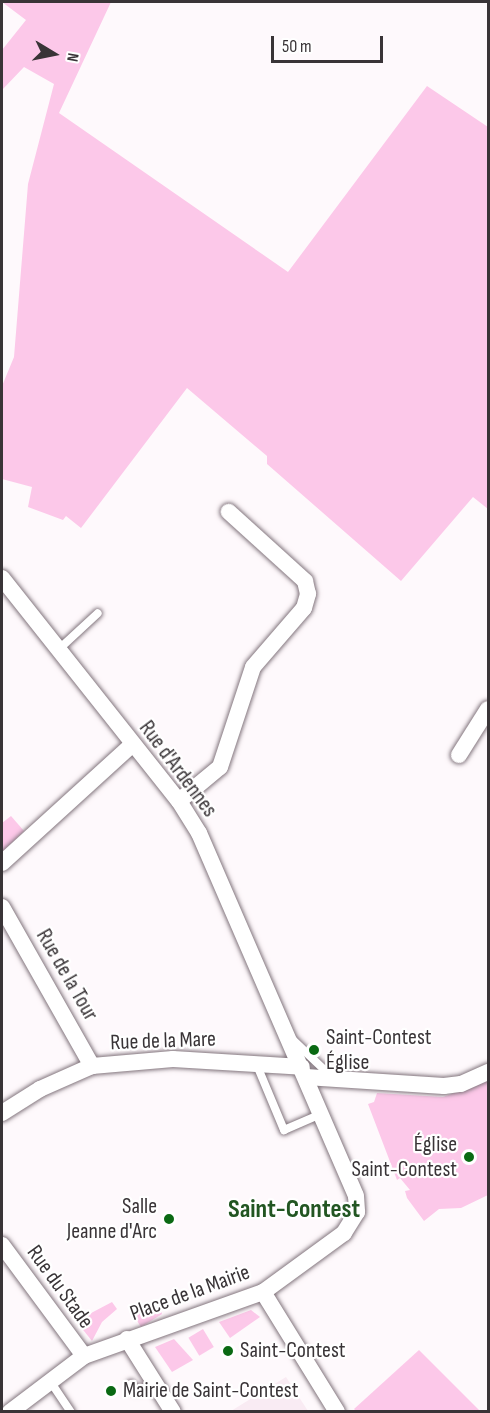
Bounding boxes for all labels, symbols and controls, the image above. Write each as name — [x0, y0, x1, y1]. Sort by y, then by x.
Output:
north arrow — [24, 24, 84, 84]
scale bar — [274, 24, 386, 62]
text: 50 m — [282, 36, 312, 57]
text: N — [62, 51, 82, 63]
street label: Rue d'Ardennes — [133, 716, 223, 822]
street label: Rue de la Tour — [30, 924, 104, 1026]
place label: Saint-Contest Église — [326, 1024, 431, 1076]
street label: Rue de la Mare — [110, 1026, 216, 1056]
marker: Saint-Contest Église — [307, 1043, 321, 1057]
place label: Église Saint-Contest — [352, 1131, 457, 1182]
marker: Église Saint-Contest — [462, 1150, 476, 1164]
place label: Salle Jeanne d'Arc — [67, 1193, 157, 1244]
district label: Saint-Contest — [228, 1194, 360, 1226]
marker: Salle Jeanne d'Arc — [162, 1212, 176, 1226]
street label: Rue du Stade — [21, 1240, 99, 1334]
street label: Place de la Mairie — [127, 1259, 253, 1327]
place label: Saint-Contest — [240, 1338, 345, 1364]
marker: Saint-Contest — [221, 1344, 235, 1358]
place label: Mairie de Saint-Contest — [123, 1378, 298, 1404]
marker: Mairie de Saint-Contest — [104, 1384, 118, 1398]

